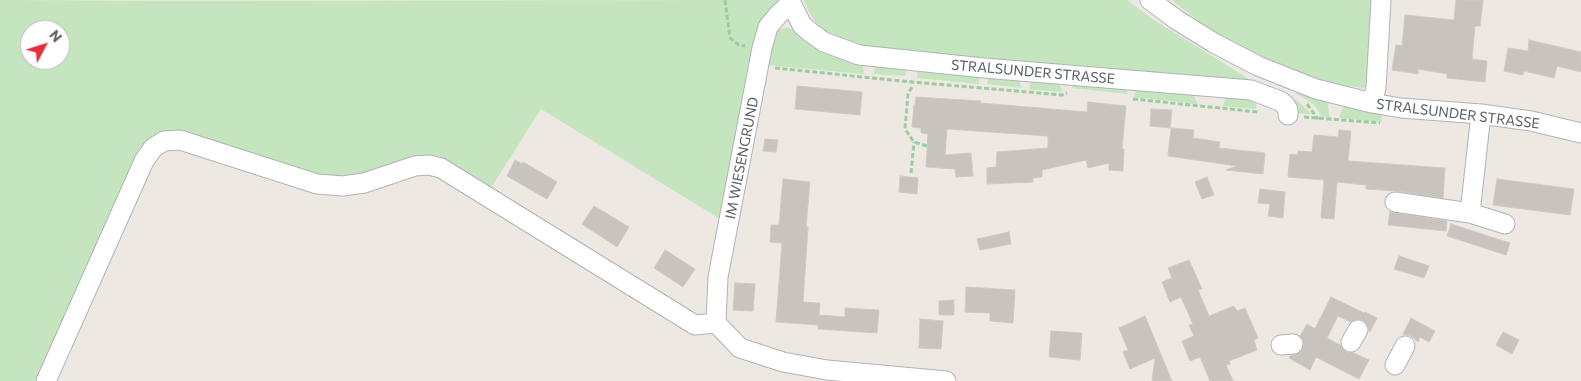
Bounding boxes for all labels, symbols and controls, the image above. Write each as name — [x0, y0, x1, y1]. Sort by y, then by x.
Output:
north arrow — [20, 20, 70, 70]
text: N — [46, 26, 66, 45]
street label: STRALSUNDER STRASSE — [950, 56, 1116, 88]
street label: IM WIESENGRUND — [722, 96, 762, 220]
street label: STRALSUNDER STRASSE — [1375, 96, 1541, 132]

